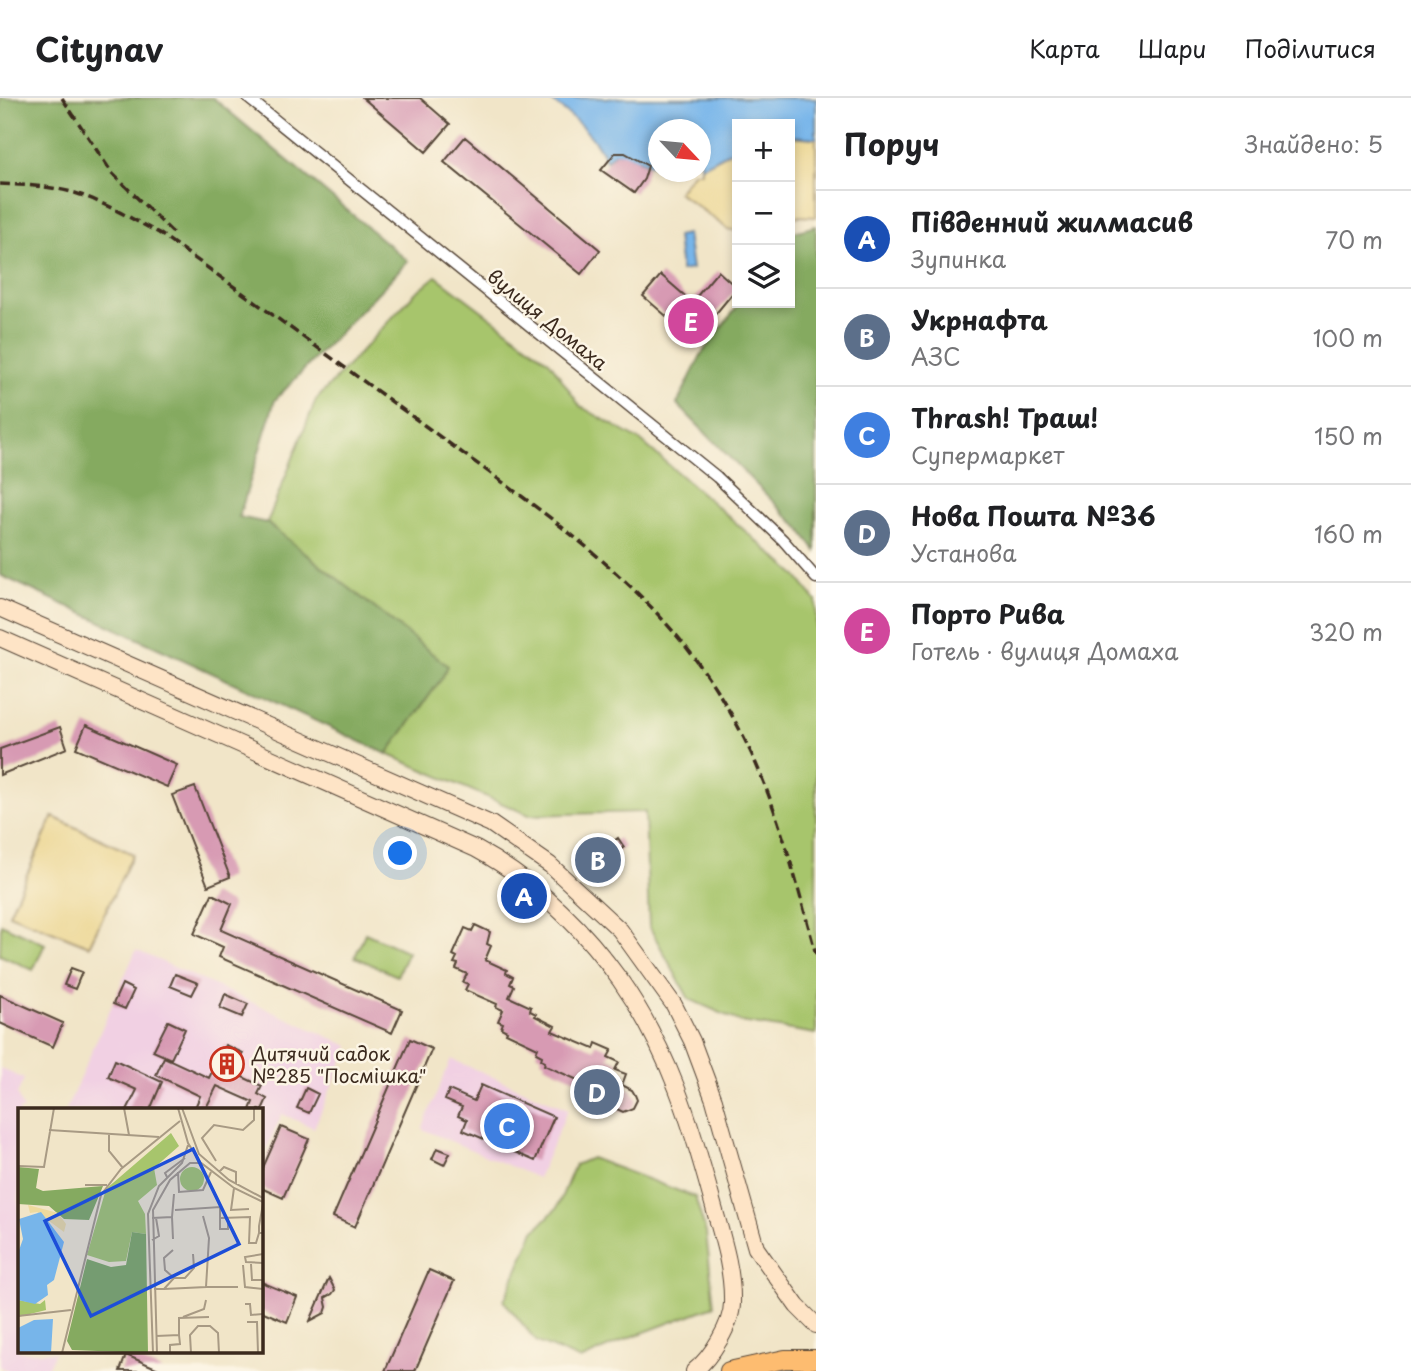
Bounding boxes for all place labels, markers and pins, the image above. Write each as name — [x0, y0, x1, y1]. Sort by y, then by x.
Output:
pin: E — [668, 295, 714, 347]
pin: B — [575, 834, 621, 886]
pin: A — [501, 870, 547, 922]
place label: Дитячий садок №285 "Посмішка" — [251, 1039, 427, 1089]
building icon: Дитячий садок №285 "Посмішка" — [208, 1045, 246, 1083]
pin: D — [574, 1066, 620, 1118]
pin: C — [484, 1100, 530, 1152]

